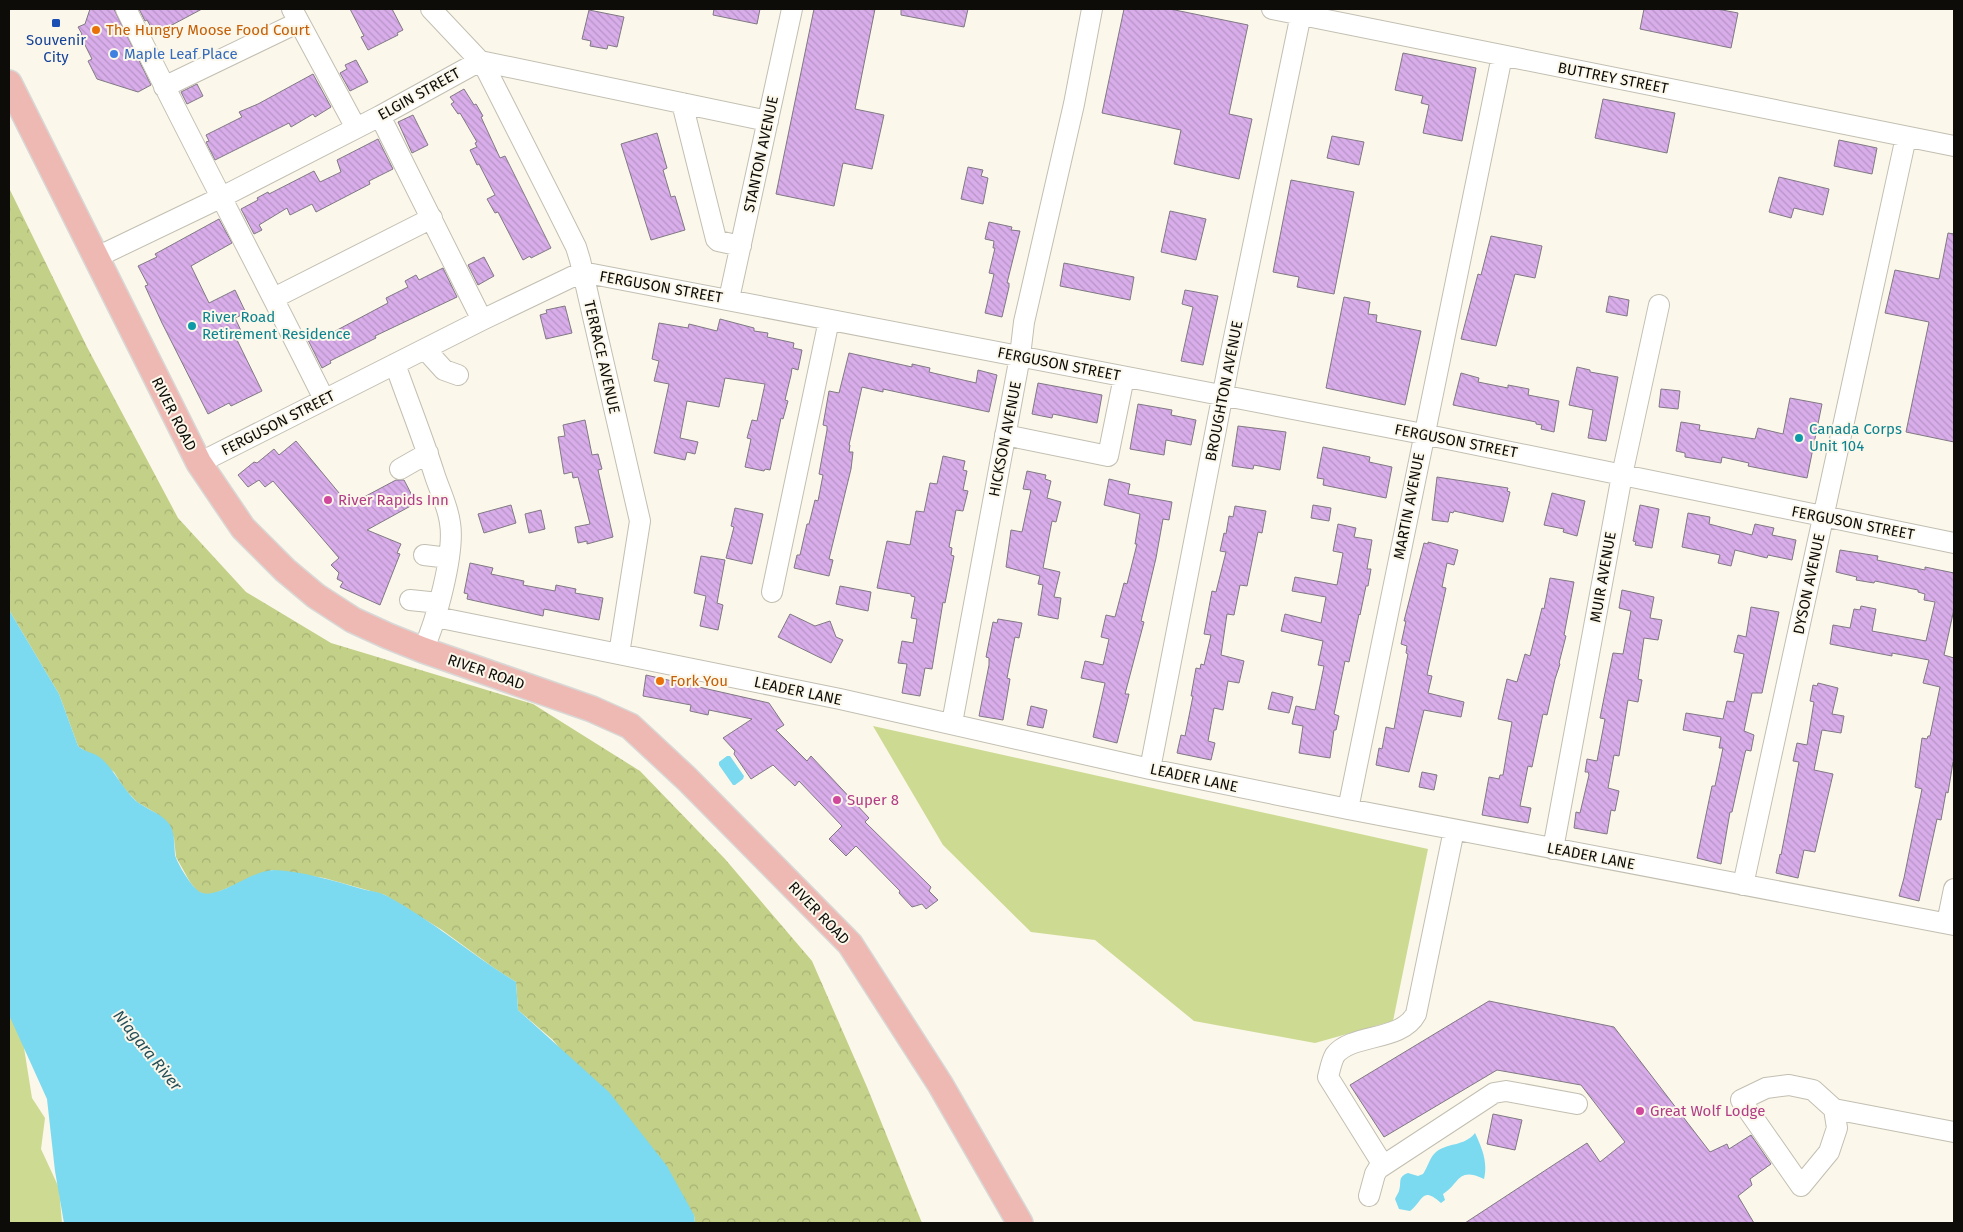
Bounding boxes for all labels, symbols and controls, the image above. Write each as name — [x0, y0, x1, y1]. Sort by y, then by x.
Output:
marker: Souvenir City — [50, 17, 62, 29]
place label: The Hungry Moose Food Court — [106, 21, 310, 39]
marker: The Hungry Moose Food Court — [90, 24, 102, 36]
place label: Souvenir City — [26, 31, 86, 66]
place label: Maple Leaf Place — [124, 45, 238, 63]
marker: Maple Leaf Place — [108, 48, 120, 60]
street label: BUTTREY STREET — [1556, 58, 1670, 98]
street label: ELGIN STREET — [375, 64, 464, 124]
street label: STANTON AVENUE — [740, 94, 782, 214]
street label: FERGUSON STREET — [598, 267, 724, 307]
street label: TERRACE AVENUE — [580, 299, 624, 415]
place label: River Road Retirement Residence — [202, 308, 351, 343]
street label: BROUGHTON AVENUE — [1202, 319, 1246, 463]
marker: River Road Retirement Residence — [186, 320, 198, 332]
street label: FERGUSON STREET — [996, 343, 1122, 385]
street label: RIVER ROAD — [148, 374, 200, 454]
street label: HICKSON AVENUE — [985, 380, 1025, 498]
street label: FERGUSON STREET — [218, 387, 338, 459]
street label: FERGUSON STREET — [1393, 420, 1519, 462]
place label: Canada Corps Unit 104 — [1809, 420, 1902, 455]
marker: Canada Corps Unit 104 — [1793, 432, 1805, 444]
street label: MARTIN AVENUE — [1390, 451, 1428, 561]
place label: River Rapids Inn — [338, 491, 449, 509]
marker: River Rapids Inn — [322, 494, 334, 506]
street label: FERGUSON STREET — [1790, 502, 1916, 544]
street label: MUIR AVENUE — [1586, 530, 1620, 624]
street label: DYSON AVENUE — [1790, 532, 1828, 636]
street label: RIVER ROAD — [445, 650, 527, 694]
place label: Fork You — [670, 672, 728, 690]
street label: LEADER LANE — [753, 673, 843, 709]
marker: Fork You — [654, 675, 666, 687]
street label: LEADER LANE — [1149, 760, 1239, 796]
place label: Super 8 — [847, 791, 899, 809]
marker: Super 8 — [831, 794, 843, 806]
street label: LEADER LANE — [1546, 839, 1636, 873]
street label: RIVER ROAD — [785, 878, 853, 948]
water label: Niagara River — [109, 1006, 186, 1095]
place label: Great Wolf Lodge — [1650, 1102, 1765, 1120]
marker: Great Wolf Lodge — [1634, 1105, 1646, 1117]

